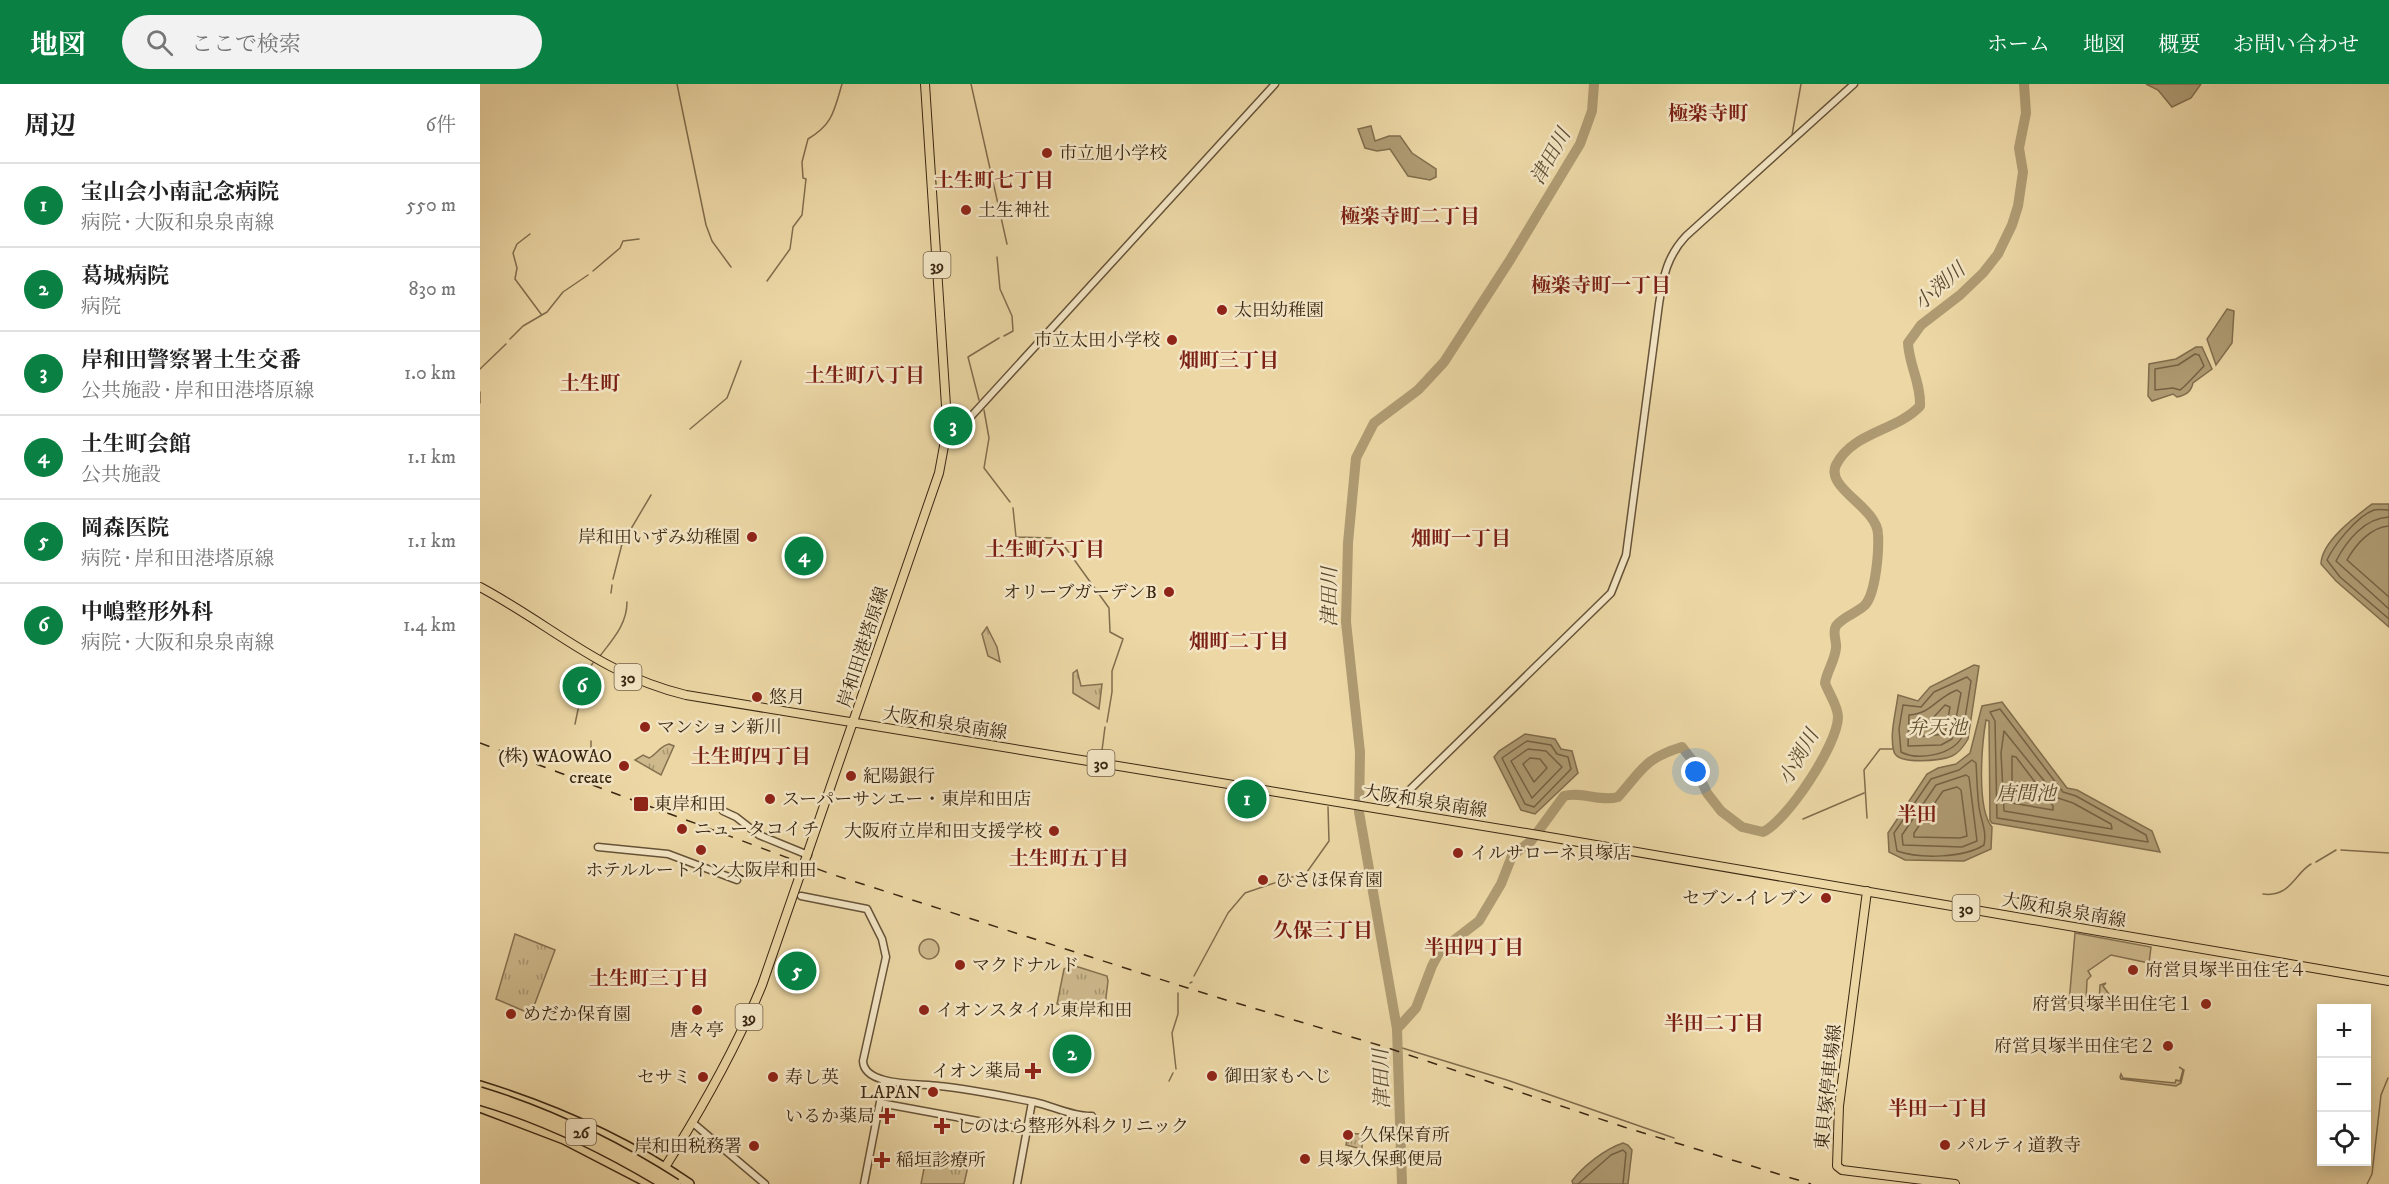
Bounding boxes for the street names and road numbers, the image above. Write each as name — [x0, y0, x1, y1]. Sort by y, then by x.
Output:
road number: 39 — [924, 252, 950, 278]
street label: 岸和田港塔原線 — [834, 584, 894, 711]
road number: 30 — [614, 664, 642, 690]
street label: 大阪和泉泉南線 — [881, 703, 1009, 745]
road number: 30 — [1088, 750, 1114, 776]
street label: 大阪和泉泉南線 — [1361, 781, 1489, 823]
street label: 大阪和泉泉南線 — [2000, 889, 2128, 933]
road number: 30 — [1952, 895, 1980, 921]
road number: 39 — [736, 1004, 762, 1030]
street label: 東貝塚停車場線 — [1811, 1023, 1847, 1151]
road number: 26 — [566, 1119, 596, 1145]

